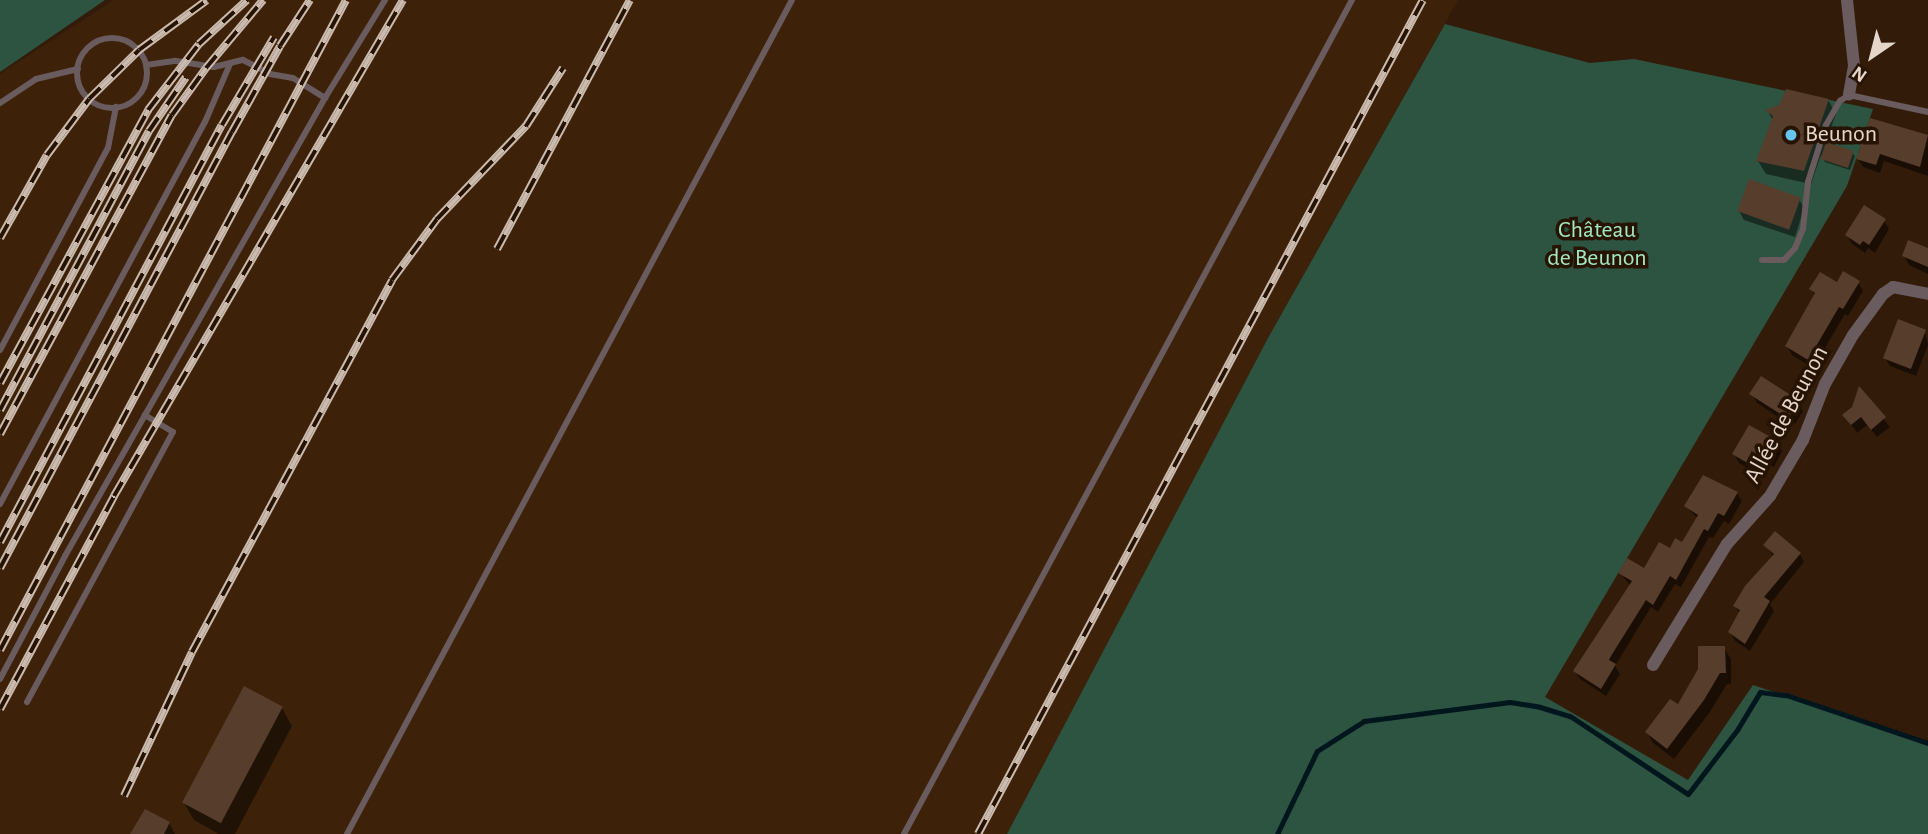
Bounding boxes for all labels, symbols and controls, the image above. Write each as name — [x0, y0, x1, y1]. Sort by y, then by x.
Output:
north arrow — [1837, 21, 1907, 91]
text: N — [1849, 62, 1871, 85]
place label: Beunon — [1805, 121, 1877, 149]
marker: Beunon — [1783, 127, 1799, 143]
park label: Château de Beunon — [1547, 217, 1647, 273]
street label: Allée de Beunon — [1739, 341, 1835, 489]

